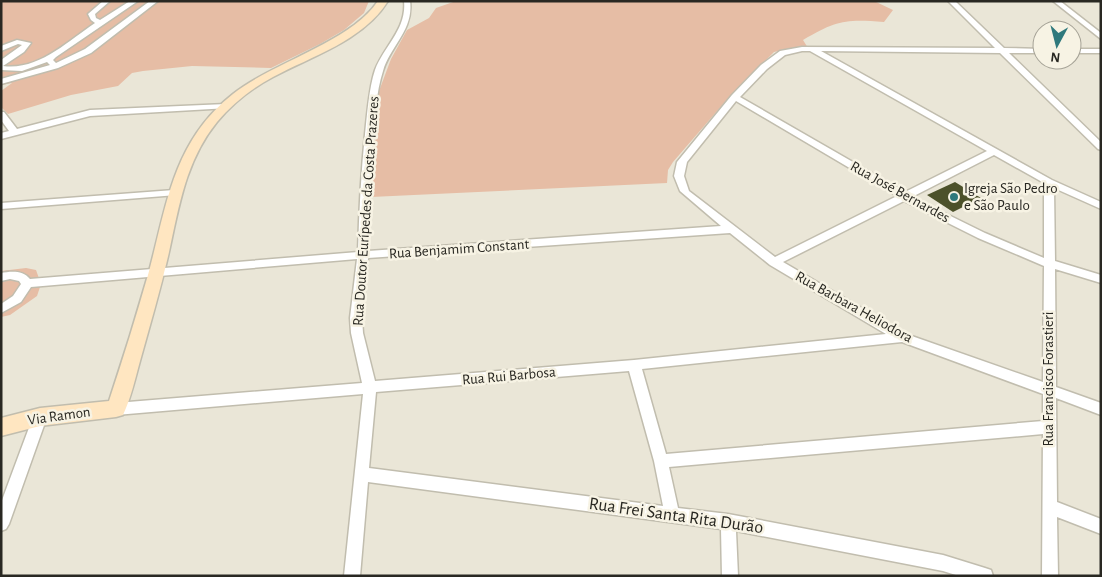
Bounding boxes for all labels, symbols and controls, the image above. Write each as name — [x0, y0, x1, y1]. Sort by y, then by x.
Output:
north arrow — [1032, 20, 1082, 70]
text: N — [1050, 49, 1061, 64]
street label: Rua Doutor Eurípedes da Costa Prazeres — [350, 96, 382, 326]
street label: Rua José Bernardes — [848, 159, 952, 225]
place label: Igreja São Pedro e São Paulo — [964, 181, 1058, 213]
marker: Igreja São Pedro e São Paulo — [948, 191, 960, 203]
street label: Rua Benjamim Constant — [388, 237, 530, 261]
street label: Rua Barbara Heliodora — [793, 269, 915, 345]
street label: Rua Francisco Forastieri — [1041, 312, 1056, 447]
street label: Rua Rui Barbosa — [461, 364, 557, 388]
street label: Via Ramon — [27, 404, 91, 428]
street label: Rua Frei Santa Rita Durão — [588, 495, 765, 537]

